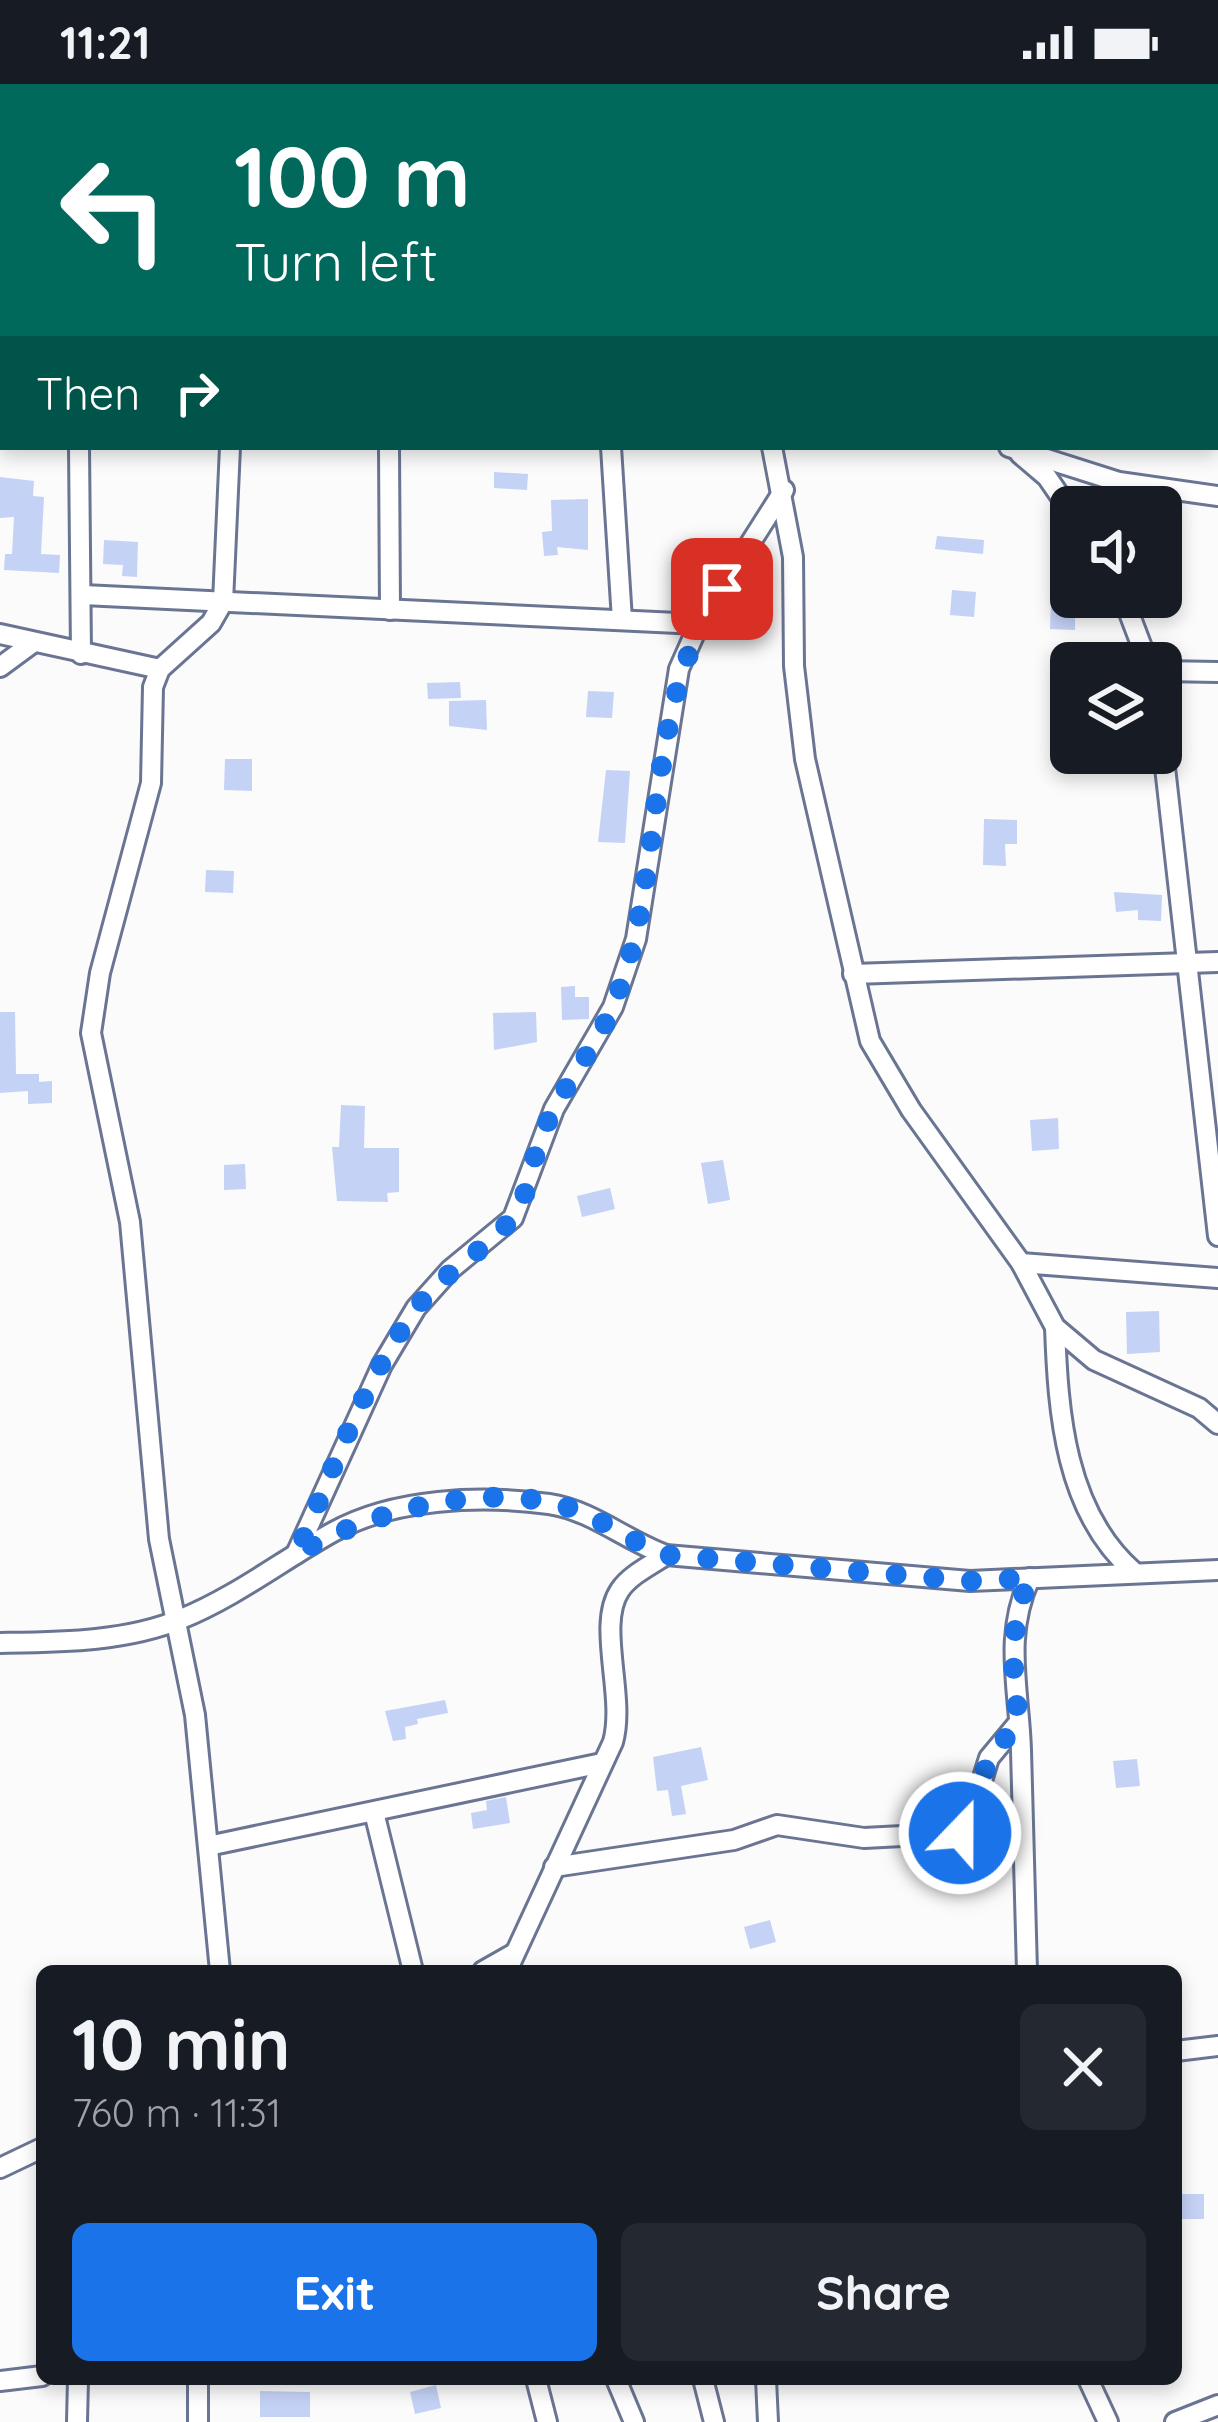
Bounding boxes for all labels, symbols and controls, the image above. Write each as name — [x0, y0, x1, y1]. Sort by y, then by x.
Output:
text: 11:21 — [60, 14, 150, 70]
text: 100 m — [234, 123, 471, 228]
icon: left — [36, 132, 192, 288]
text: Turn left — [234, 227, 438, 295]
icon: right — [164, 360, 230, 426]
text: Then — [36, 365, 140, 421]
map controls — [1050, 486, 1182, 774]
button: sound — [1050, 486, 1182, 618]
pin — [671, 538, 773, 640]
icon: arrive — [689, 556, 755, 622]
button: layers — [1050, 642, 1182, 774]
position arrow — [897, 1770, 1023, 1896]
text: 10 min — [72, 1998, 291, 2088]
button: close — [1020, 2004, 1146, 2130]
text: 760 m · 11:31 — [72, 2088, 281, 2137]
button: Exit — [72, 2223, 597, 2361]
button: Share — [621, 2223, 1146, 2361]

